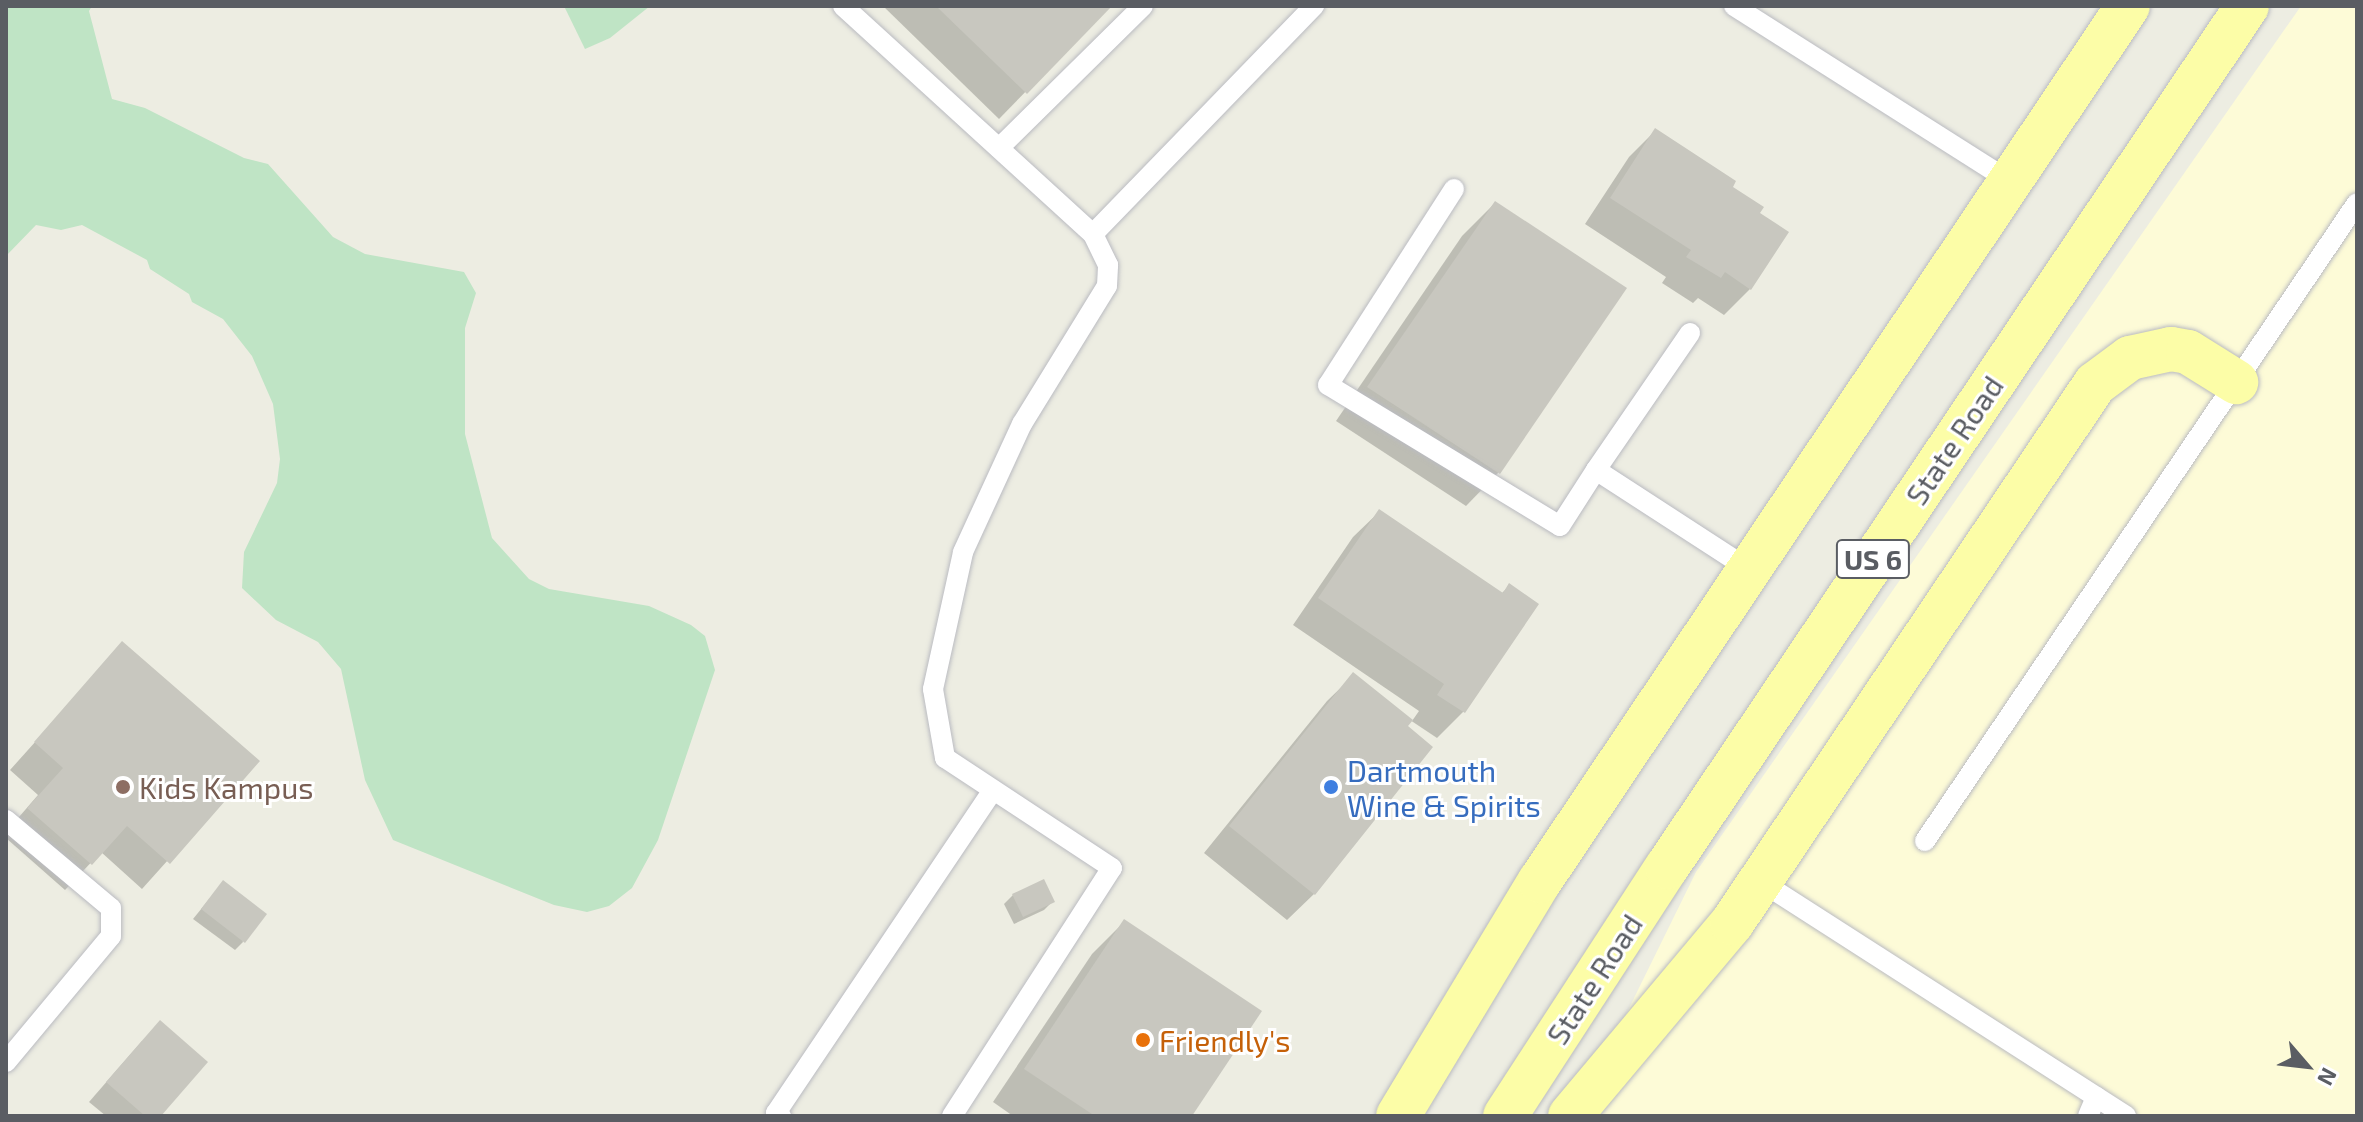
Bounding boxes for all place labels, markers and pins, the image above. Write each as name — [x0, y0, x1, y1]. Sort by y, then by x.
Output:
place label: Dartmouth Wine & Spirits — [1347, 752, 1541, 822]
place label: Kids Kampus — [139, 769, 314, 805]
marker: Kids Kampus — [114, 778, 132, 796]
marker: Dartmouth Wine & Spirits — [1322, 778, 1340, 796]
place label: Friendly's — [1159, 1022, 1290, 1058]
marker: Friendly's — [1134, 1031, 1152, 1049]

